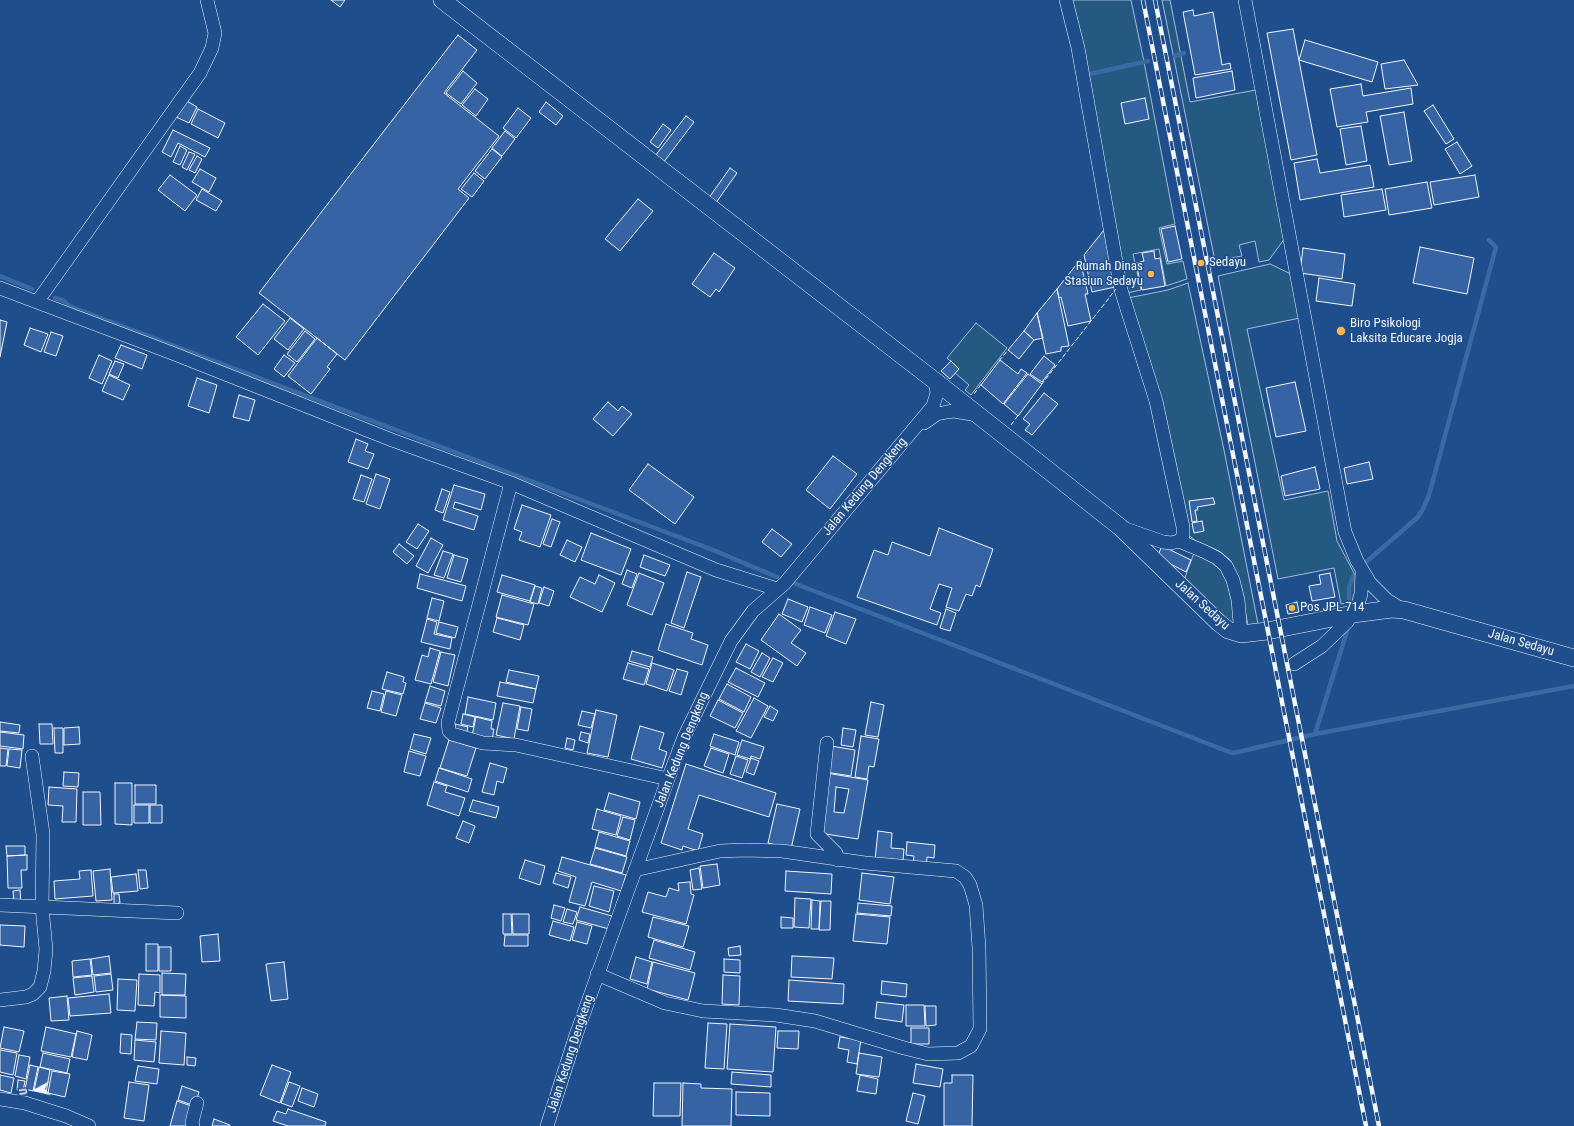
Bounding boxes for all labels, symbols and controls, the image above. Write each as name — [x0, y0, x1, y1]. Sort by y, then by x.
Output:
place label: Sedayu — [1209, 255, 1246, 271]
marker: Sedayu — [1196, 258, 1206, 268]
place label: Rumah Dinas Stasiun Sedayu — [1065, 259, 1143, 290]
marker: Rumah Dinas Stasiun Sedayu — [1146, 269, 1156, 279]
place label: Biro Psikologi Laksita Educare Jogja — [1350, 316, 1463, 347]
marker: Biro Psikologi Laksita Educare Jogja — [1335, 325, 1347, 337]
street label: Jalan Kedung Dengkeng — [819, 435, 911, 539]
street label: Jalan Sedayu — [1171, 576, 1233, 634]
place label: Pos JPL 714 — [1300, 600, 1364, 616]
marker: Pos JPL 714 — [1287, 603, 1297, 613]
street label: Jalan Sedayu — [1486, 626, 1556, 660]
street label: Jalan Kedung Dengkeng — [652, 690, 712, 810]
street label: Jalan Kedung Dengkeng — [545, 993, 597, 1115]
north arrow — [16, 1070, 56, 1110]
text: U — [17, 1088, 30, 1095]

